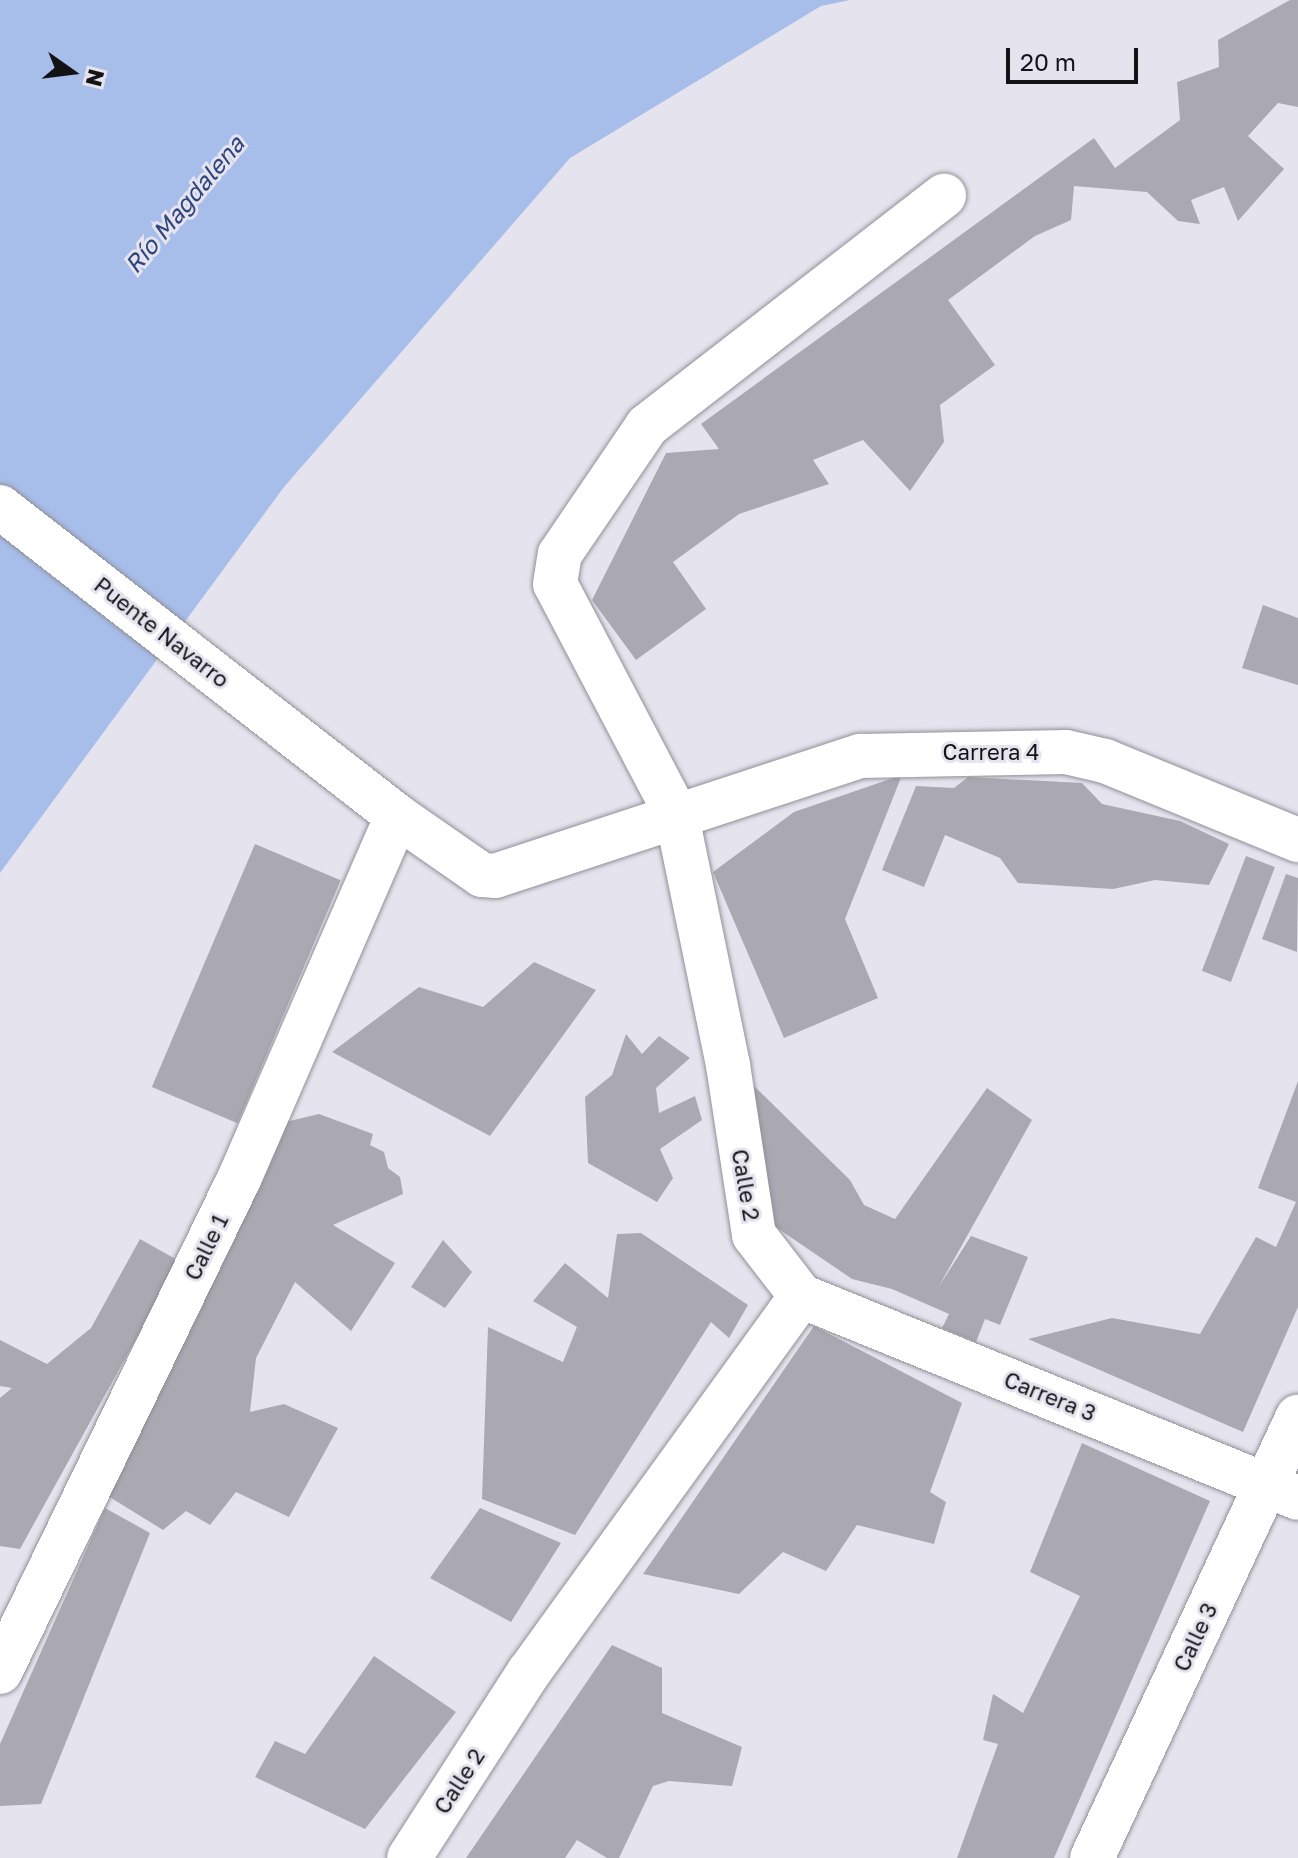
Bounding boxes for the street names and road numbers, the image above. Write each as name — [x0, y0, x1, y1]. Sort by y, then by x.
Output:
street label: Puente Navarro — [89, 571, 235, 693]
street label: Carrera 4 — [943, 739, 1039, 765]
street label: Calle 2 — [727, 1147, 765, 1223]
street label: Calle 1 — [179, 1210, 233, 1284]
street label: Carrera 3 — [1000, 1366, 1100, 1426]
street label: Calle 3 — [1168, 1599, 1222, 1675]
street label: Calle 2 — [428, 1744, 490, 1818]

